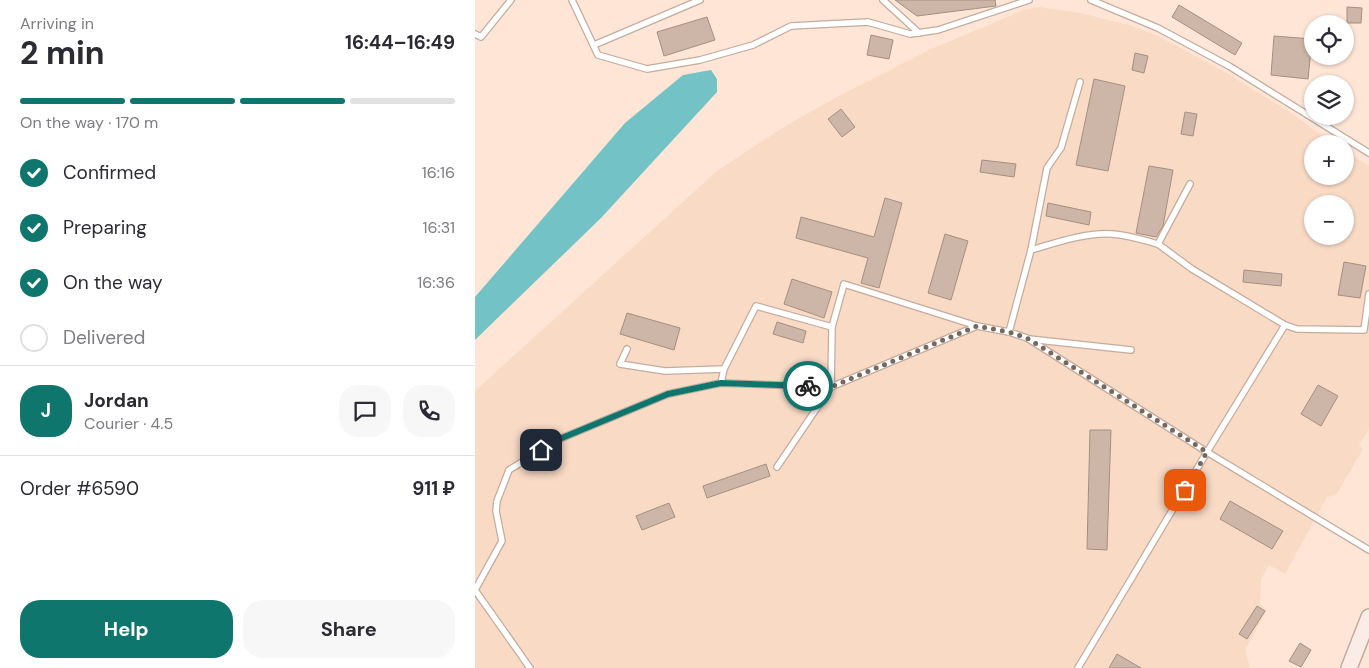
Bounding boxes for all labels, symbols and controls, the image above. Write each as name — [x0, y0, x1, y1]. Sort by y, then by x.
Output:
text: Arriving in — [20, 13, 94, 34]
map controls — [1304, 15, 1354, 245]
button: locate — [1304, 15, 1354, 65]
text: 16:44–16:49 — [345, 30, 455, 55]
text: 2 min — [20, 32, 105, 74]
button: layers — [1304, 75, 1354, 125]
text: On the way · 170 m — [20, 112, 158, 133]
button: + — [1304, 135, 1354, 185]
icon: check — [20, 159, 48, 187]
text: Confirmed — [63, 160, 156, 185]
text: 16:16 — [422, 162, 455, 183]
button: − — [1304, 195, 1354, 245]
icon: check — [20, 214, 48, 242]
text: Preparing — [63, 215, 147, 240]
text: 16:31 — [423, 217, 455, 238]
icon: check — [20, 269, 48, 297]
text: On the way — [63, 270, 163, 295]
text: 16:36 — [417, 272, 455, 293]
text: Delivered — [63, 325, 145, 350]
courier — [783, 361, 833, 411]
icon: bike — [794, 372, 822, 400]
button: chat — [339, 385, 391, 437]
button: phone — [403, 385, 455, 437]
text: Jordan — [84, 388, 149, 413]
text: J — [41, 398, 51, 423]
text: Courier · 4.5 — [84, 413, 173, 434]
pin — [520, 429, 562, 471]
icon: home — [527, 436, 555, 464]
pin — [1164, 469, 1206, 511]
text: Order #6590 — [20, 476, 139, 501]
text: 911 ₽ — [412, 476, 455, 501]
icon: bag — [1171, 476, 1199, 504]
button: Help — [20, 600, 233, 658]
button: Share — [243, 600, 455, 658]

